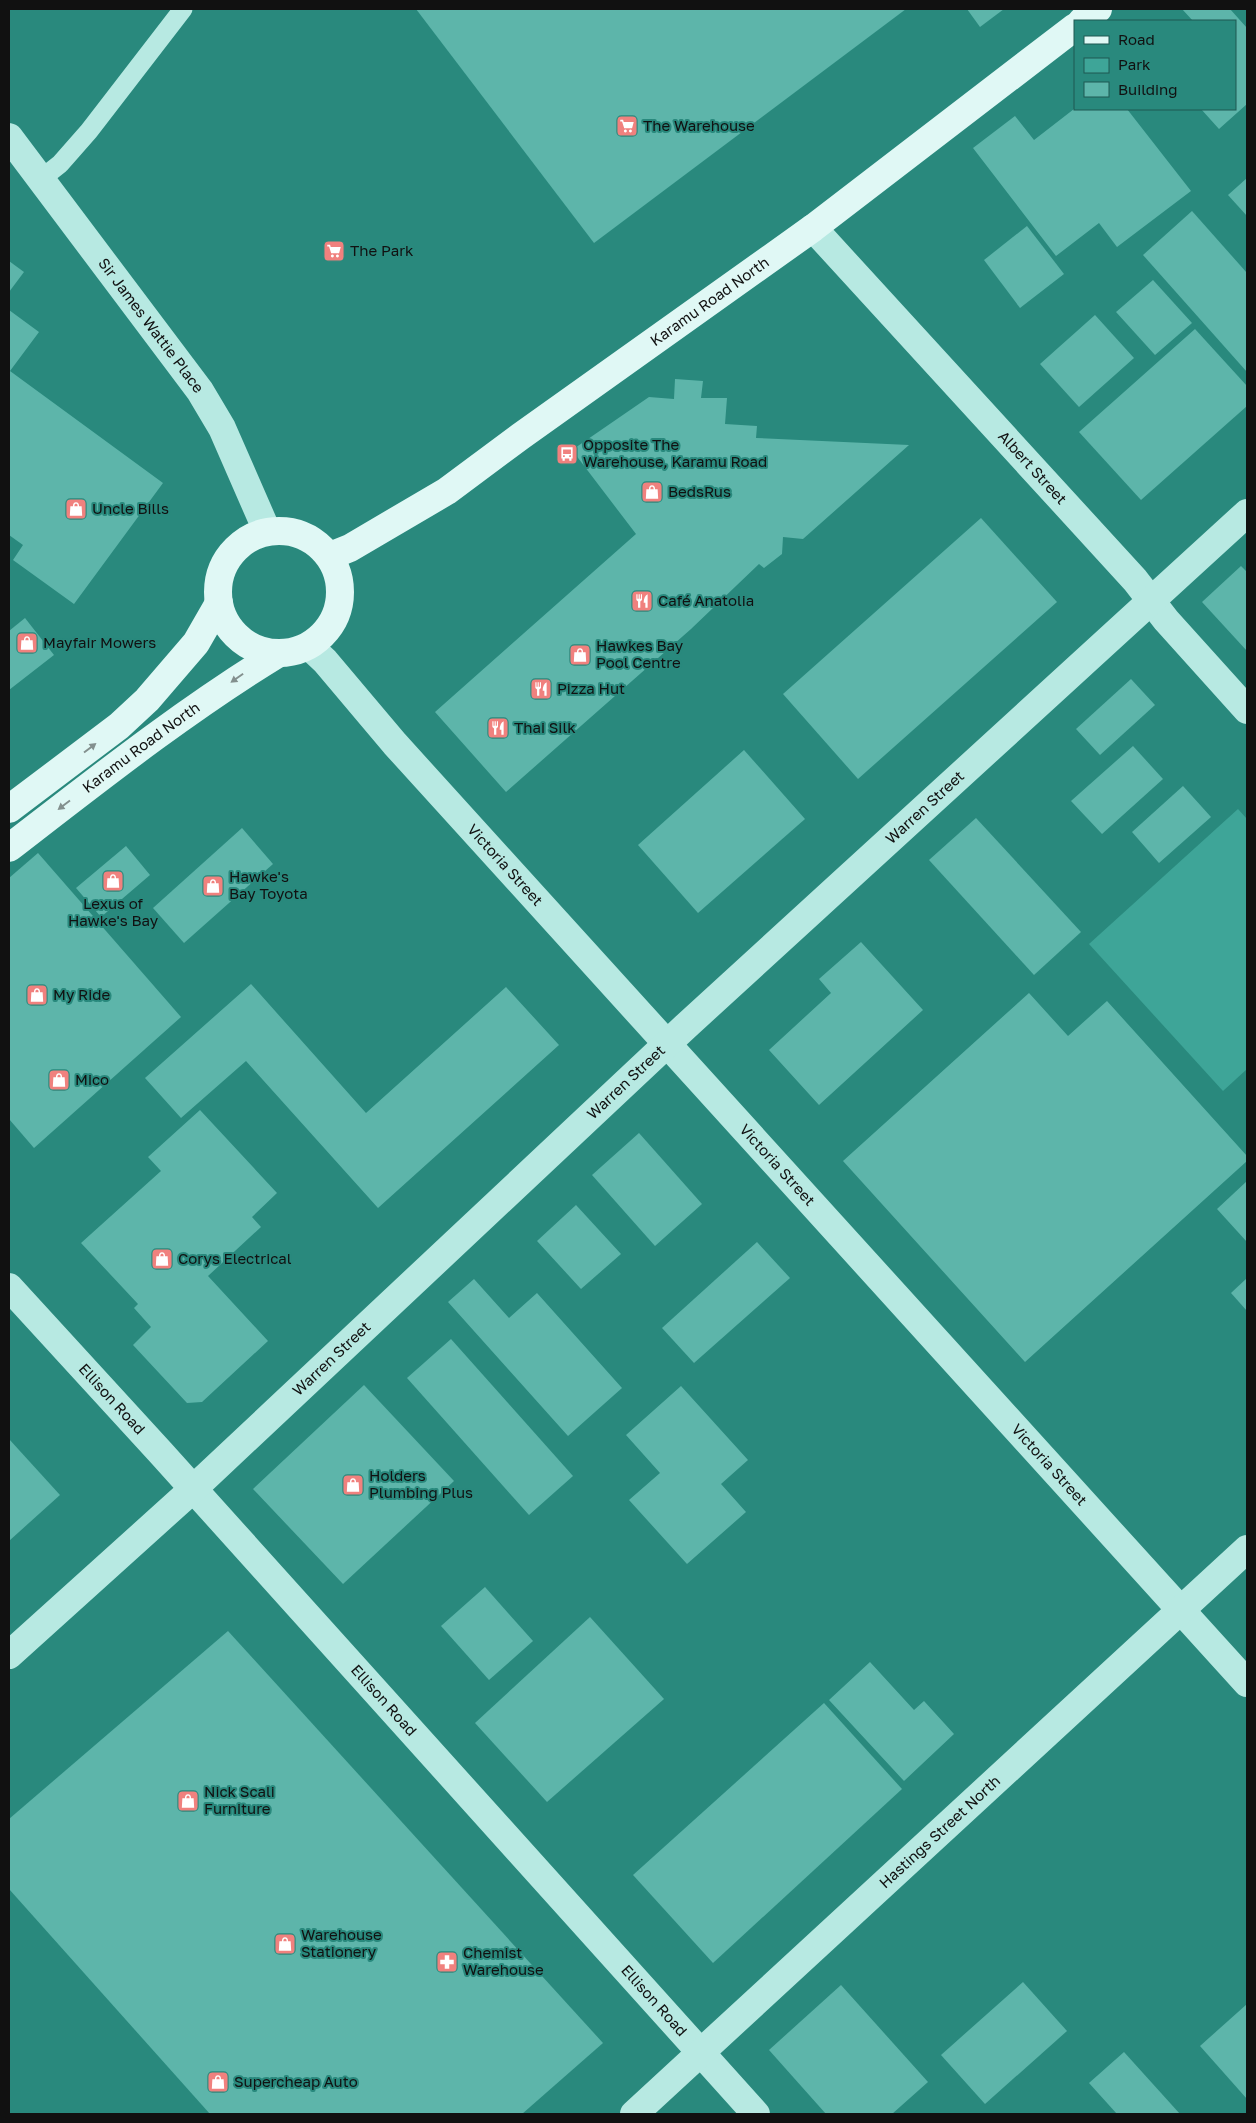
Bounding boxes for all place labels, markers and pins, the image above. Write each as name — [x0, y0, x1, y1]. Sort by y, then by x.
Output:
supermarket icon: The Warehouse — [615, 114, 639, 138]
place label: The Warehouse — [643, 116, 755, 134]
supermarket icon: The Park — [322, 239, 346, 263]
place label: The Park — [350, 241, 414, 259]
place label: Opposite The Warehouse, Karamu Road — [583, 435, 767, 470]
bus stop icon: Opposite The Warehouse, Karamu Road — [555, 442, 579, 466]
shop icon: BedsRus — [640, 480, 664, 504]
place label: BedsRus — [668, 482, 731, 500]
shop icon: Uncle Bills — [64, 497, 88, 521]
place label: Uncle Bills — [92, 499, 169, 517]
restaurant icon: Café Anatolia — [630, 589, 654, 613]
place label: Café Anatolia — [658, 591, 754, 609]
shop icon: Mayfair Mowers — [15, 631, 39, 655]
place label: Mayfair Mowers — [43, 633, 156, 651]
place label: Hawkes Bay Pool Centre — [596, 636, 684, 671]
shop icon: Hawkes Bay Pool Centre — [568, 643, 592, 667]
restaurant icon: Pizza Hut — [529, 677, 553, 701]
place label: Pizza Hut — [557, 679, 625, 697]
restaurant icon: Thai Silk — [486, 716, 510, 740]
place label: Thai Silk — [514, 718, 576, 736]
place label: Hawke's Bay Toyota — [229, 867, 308, 902]
shop icon: Lexus of Hawke's Bay — [101, 869, 125, 893]
shop icon: Hawke's Bay Toyota — [201, 874, 225, 898]
place label: Lexus of Hawke's Bay — [68, 894, 159, 929]
shop icon: My Ride — [25, 983, 49, 1007]
place label: My Ride — [53, 985, 110, 1003]
shop icon: Mico — [47, 1068, 71, 1092]
place label: Mico — [75, 1070, 109, 1088]
shop icon: Corys Electrical — [150, 1247, 174, 1271]
place label: Corys Electrical — [178, 1249, 292, 1267]
place label: Holders Plumbing Plus — [369, 1466, 473, 1501]
shop icon: Holders Plumbing Plus — [341, 1473, 365, 1497]
place label: Nick Scali Furniture — [204, 1782, 275, 1817]
shop icon: Nick Scali Furniture — [176, 1789, 200, 1813]
place label: Warehouse Stationery — [301, 1925, 382, 1960]
shop icon: Warehouse Stationery — [273, 1932, 297, 1956]
place label: Chemist Warehouse — [463, 1943, 544, 1978]
pharmacy icon: Chemist Warehouse — [435, 1950, 459, 1974]
shop icon: Supercheap Auto — [206, 2070, 230, 2094]
place label: Supercheap Auto — [234, 2072, 358, 2090]

